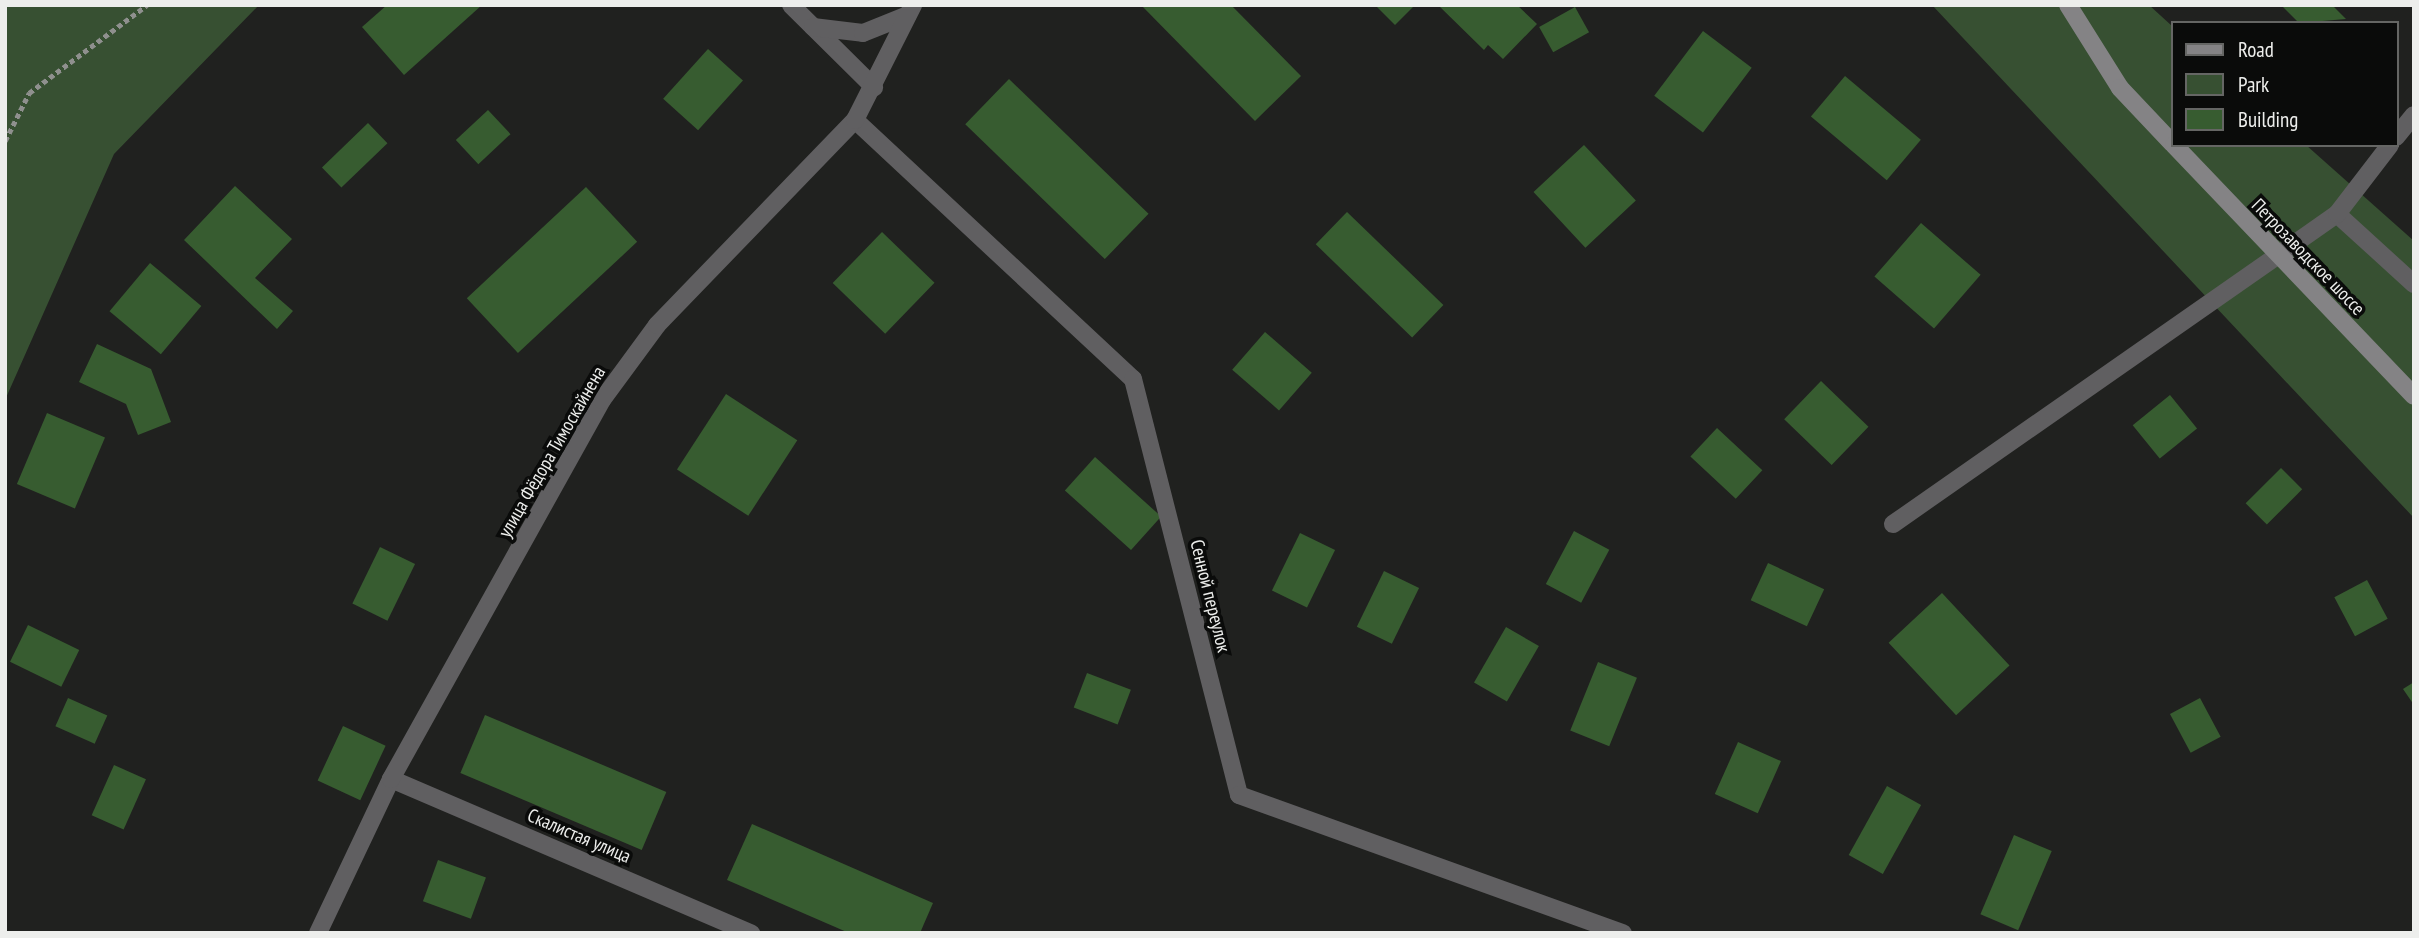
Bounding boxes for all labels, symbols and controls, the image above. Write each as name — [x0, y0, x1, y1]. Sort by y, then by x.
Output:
legend — [2170, 21, 2398, 147]
text: Road — [2238, 36, 2274, 63]
text: Park — [2238, 71, 2269, 98]
text: Building — [2238, 106, 2298, 133]
street label: Петрозаводское шоссе — [2247, 194, 2369, 320]
street label: улица Фёдора Тимоскайнена — [494, 362, 610, 542]
street label: Сенной переулок — [1185, 537, 1235, 655]
street label: Скалистая улица — [524, 804, 634, 868]

